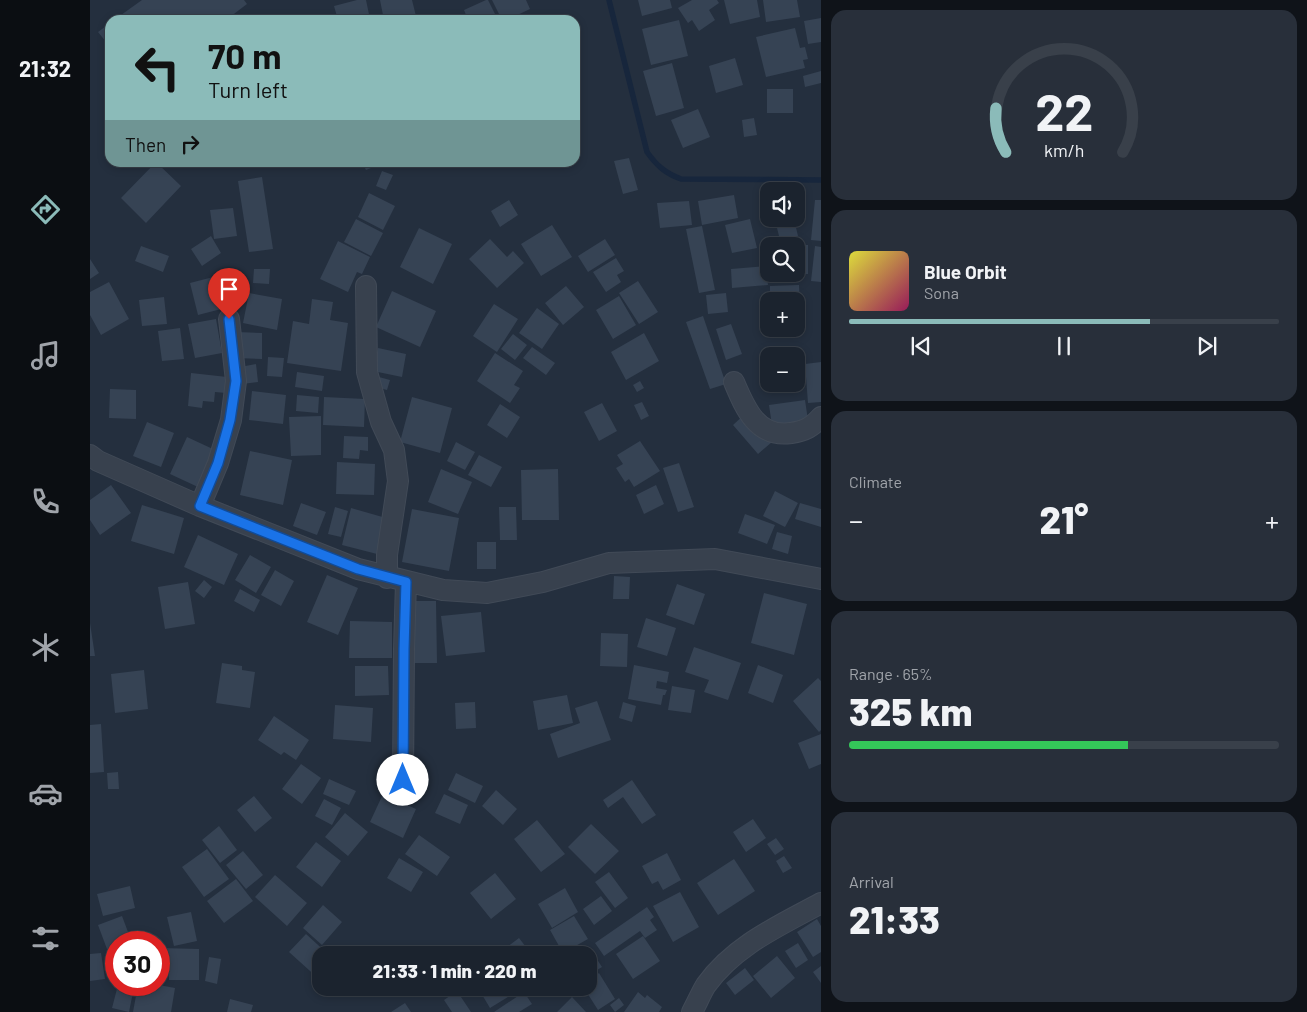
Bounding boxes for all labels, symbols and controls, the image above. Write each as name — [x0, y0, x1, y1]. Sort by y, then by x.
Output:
text: 70 m — [208, 34, 282, 76]
icon: left — [125, 35, 190, 100]
text: 21:32 — [19, 55, 71, 81]
text: Turn left — [208, 76, 288, 102]
text: 22 — [1035, 79, 1093, 141]
icon: right — [176, 130, 204, 158]
text: Then — [125, 133, 166, 156]
text: km/h — [1044, 139, 1084, 161]
map controls — [760, 182, 805, 392]
button: sound — [760, 182, 805, 227]
icon: directions — [28, 192, 63, 227]
button: search — [760, 237, 805, 282]
text: Blue Orbit — [924, 260, 1007, 283]
pin — [208, 268, 250, 319]
icon: arrive — [215, 275, 243, 303]
text: Sona — [924, 283, 959, 302]
button: + — [760, 292, 805, 337]
icon: previous — [907, 332, 935, 360]
icon: pause — [1050, 332, 1078, 360]
icon: next — [1193, 332, 1221, 360]
icon: music — [28, 338, 63, 373]
button: − — [760, 347, 805, 392]
text: Climate — [849, 472, 902, 491]
icon: phone — [28, 484, 63, 519]
text: 21° — [1039, 496, 1089, 542]
text: − — [849, 503, 863, 537]
text: + — [1265, 503, 1279, 537]
icon: climate — [28, 630, 63, 665]
text: Range · 65% — [849, 664, 932, 683]
text: 325 km — [849, 688, 972, 734]
position arrow — [376, 753, 428, 805]
icon: car — [28, 776, 63, 811]
text: Arrival — [849, 872, 894, 891]
text: 21:33 — [849, 896, 940, 942]
icon: filters — [28, 921, 63, 956]
speed limit sign: 30 — [105, 931, 170, 996]
text: 21:33 · 1 min · 220 m — [373, 959, 536, 982]

